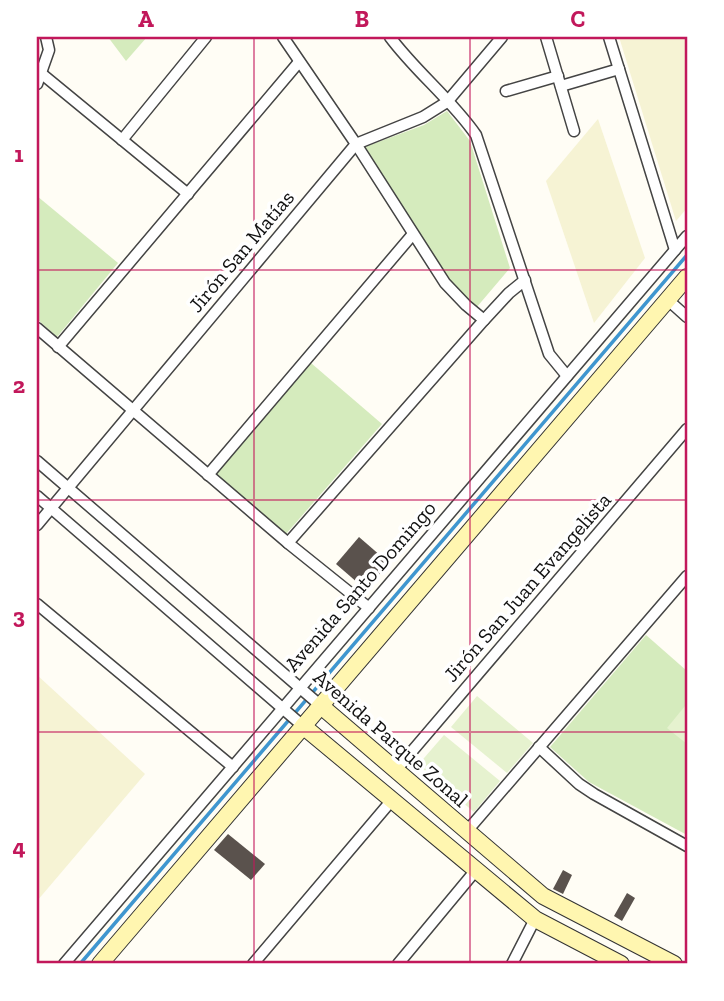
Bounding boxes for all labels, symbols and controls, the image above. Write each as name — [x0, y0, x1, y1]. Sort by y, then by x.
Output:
text: A — [138, 5, 154, 33]
text: B — [355, 5, 369, 33]
text: C — [571, 5, 585, 33]
text: 1 — [14, 140, 24, 168]
street label: Jirón San Matías — [183, 185, 299, 317]
text: 2 — [13, 371, 25, 399]
street label: Jirón San Juan Evangelista — [438, 487, 616, 687]
street label: Avenida Santo Domingo — [279, 496, 441, 676]
text: 3 — [13, 602, 25, 630]
street label: Avenida Parque Zonal — [309, 664, 474, 812]
text: 4 — [12, 833, 26, 861]

